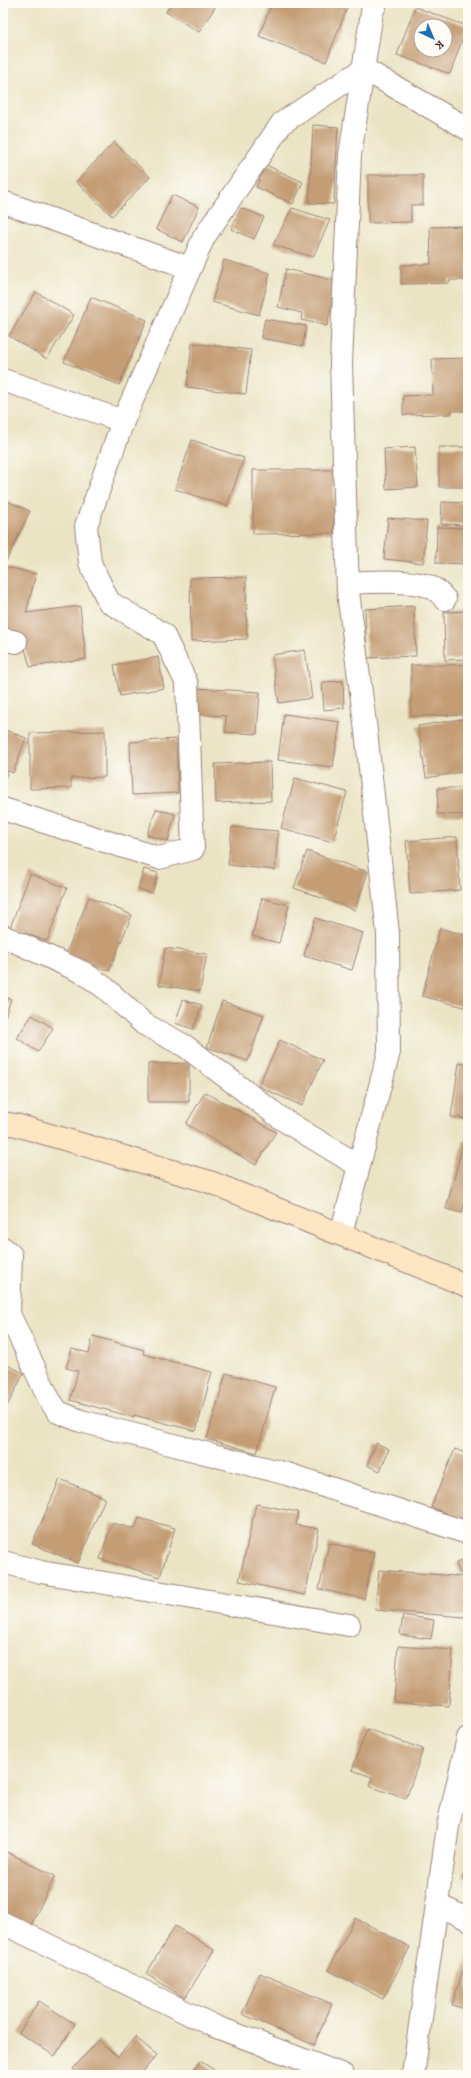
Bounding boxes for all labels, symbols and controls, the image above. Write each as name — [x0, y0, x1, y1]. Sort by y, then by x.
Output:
north arrow — [413, 18, 453, 58]
text: K — [431, 37, 447, 53]

